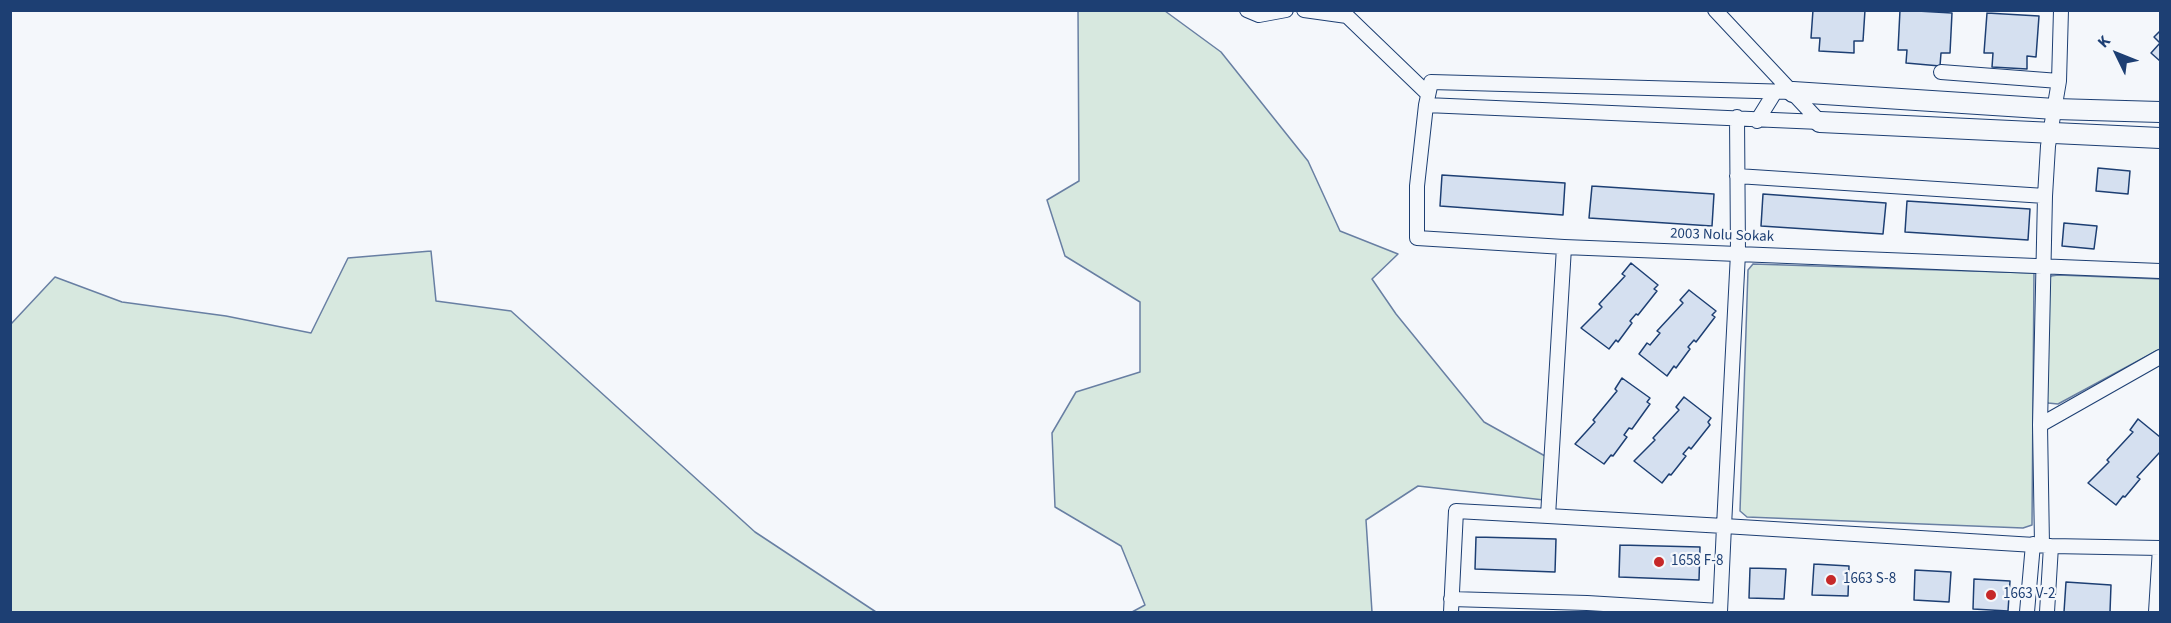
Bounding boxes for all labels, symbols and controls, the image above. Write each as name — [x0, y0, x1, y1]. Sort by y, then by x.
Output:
north arrow — [2087, 24, 2147, 84]
text: K — [2092, 31, 2115, 53]
street label: 2003 Nolu Sokak — [1670, 225, 1774, 247]
place label: 1658 F-8 — [1671, 553, 1723, 571]
marker: 1658 F-8 — [1652, 555, 1666, 569]
place label: 1663 S-8 — [1843, 571, 1896, 589]
marker: 1663 S-8 — [1824, 573, 1838, 587]
place label: 1663 V-2 — [2003, 586, 2055, 604]
marker: 1663 V-2 — [1984, 588, 1998, 602]

